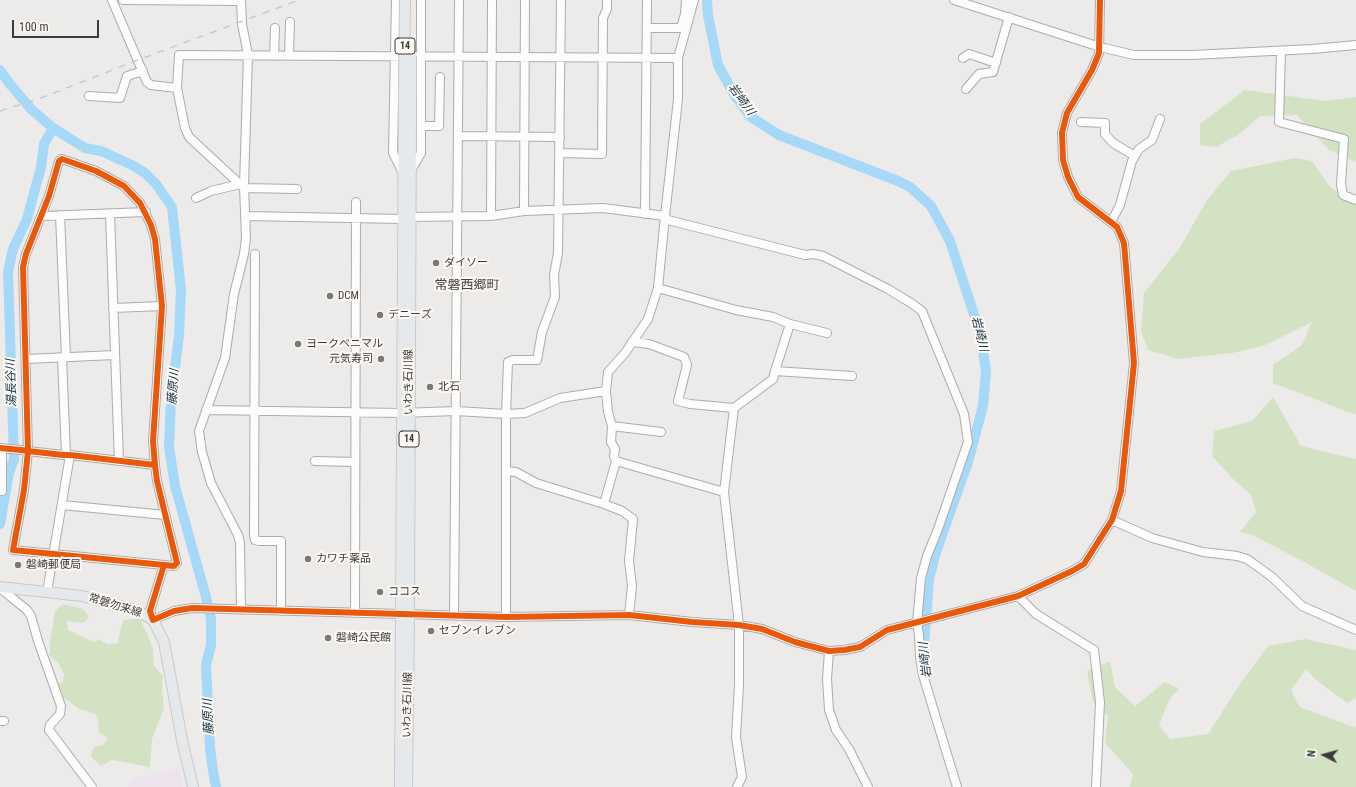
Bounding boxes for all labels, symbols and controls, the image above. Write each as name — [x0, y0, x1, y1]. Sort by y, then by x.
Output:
scale bar — [14, 12, 101, 38]
text: 100 m — [19, 20, 49, 34]
road number: 14 — [395, 38, 415, 54]
water label: 岩崎川 — [725, 81, 757, 119]
place label: ダイソー — [444, 256, 488, 270]
marker: ダイソー — [431, 258, 441, 268]
district label: 常磐西郷町 — [435, 278, 499, 294]
place label: DCM — [338, 289, 359, 303]
marker: DCM — [325, 291, 335, 301]
place label: デニーズ — [388, 308, 432, 322]
marker: デニーズ — [375, 310, 385, 320]
water label: 岩崎川 — [968, 315, 990, 353]
place label: ヨークベニマル — [306, 337, 383, 351]
marker: ヨークベニマル — [293, 339, 303, 349]
street label: いわき石川線 — [402, 349, 416, 415]
place label: 元気寿司 — [329, 352, 373, 366]
marker: 元気寿司 — [376, 354, 386, 364]
water label: 湯長谷川 — [4, 359, 20, 407]
water label: 藤原川 — [166, 369, 182, 405]
place label: 北石 — [438, 380, 460, 394]
marker: 北石 — [425, 382, 435, 392]
road number: 14 — [399, 431, 419, 447]
place label: カワチ薬品 — [316, 552, 371, 566]
marker: カワチ薬品 — [303, 554, 313, 564]
place label: 磐崎郵便局 — [26, 558, 81, 572]
marker: 磐崎郵便局 — [13, 560, 23, 570]
place label: ココス — [388, 585, 421, 599]
marker: ココス — [375, 587, 385, 597]
street label: 常磐勿来線 — [87, 592, 143, 620]
place label: セブンイレブン — [439, 624, 516, 638]
marker: セブンイレブン — [426, 626, 436, 636]
place label: 磐崎公民館 — [336, 631, 391, 645]
marker: 磐崎公民館 — [323, 633, 333, 643]
water label: 岩崎川 — [917, 641, 935, 679]
street label: いわき石川線 — [401, 672, 415, 738]
water label: 藤原川 — [201, 699, 217, 735]
north arrow — [1304, 735, 1344, 775]
text: N — [1305, 750, 1318, 758]

